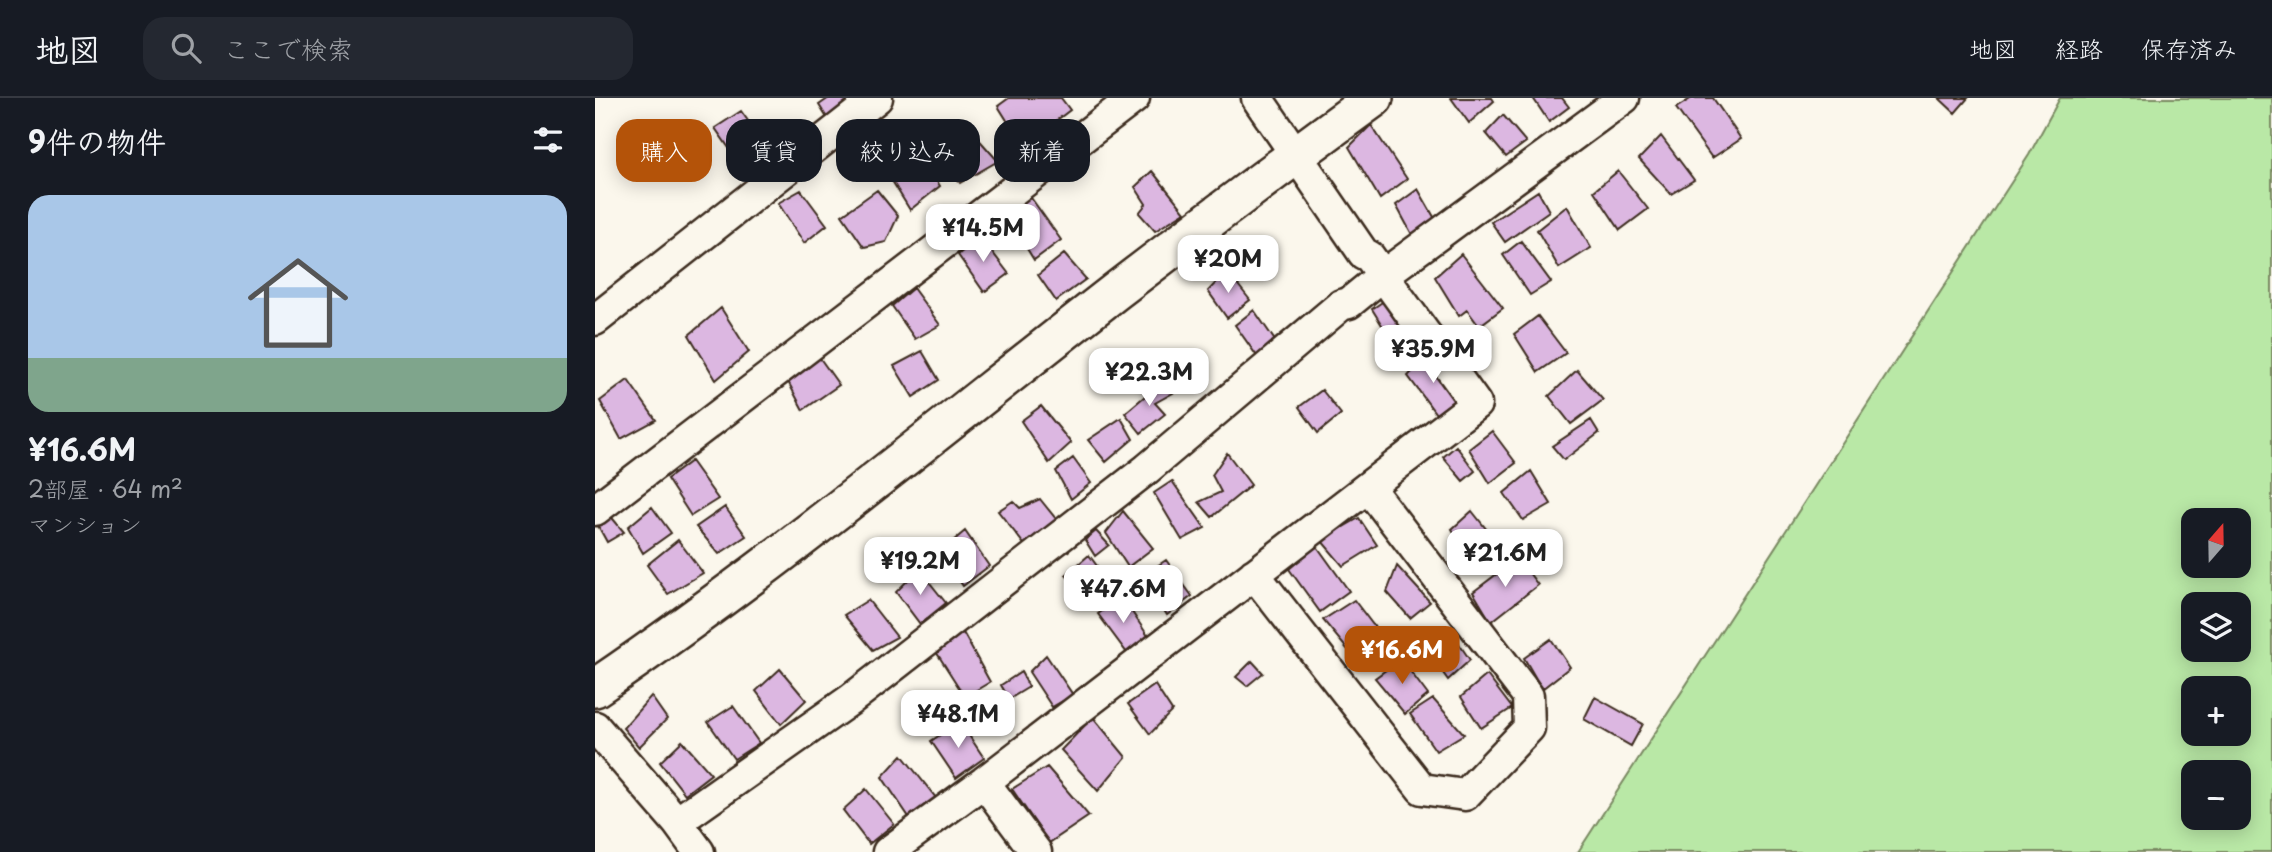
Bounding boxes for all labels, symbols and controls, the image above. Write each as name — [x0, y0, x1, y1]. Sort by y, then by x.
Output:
search box — [143, 17, 633, 80]
text: 地図 — [35, 23, 101, 73]
icon: search — [167, 29, 205, 67]
text: ここで検索 — [223, 29, 353, 68]
text: 地図 — [1969, 30, 2017, 66]
text: 経路 — [2055, 30, 2103, 66]
text: 保存済み — [2141, 30, 2237, 66]
text: 9件の物件 — [28, 118, 166, 163]
chip: 購入 — [616, 119, 712, 182]
chip: 賃貸 — [726, 119, 822, 182]
chip: 絞り込み — [836, 119, 980, 182]
chip: 新着 — [994, 119, 1090, 182]
icon: filters — [529, 121, 567, 159]
pin: ¥14.5M — [926, 204, 1040, 264]
text: ¥14.5M — [942, 209, 1024, 244]
pin: ¥20M — [1187, 236, 1269, 295]
icon: home — [235, 240, 361, 366]
text: ¥20M — [1194, 240, 1262, 275]
pin: ¥35.9M — [1376, 326, 1490, 385]
text: ¥35.9M — [1391, 330, 1475, 365]
pin: ¥22.3M — [1092, 348, 1206, 408]
text: ¥22.3M — [1105, 353, 1193, 388]
text: ¥16.6M — [28, 426, 136, 471]
text: 2部屋 · 64 m² — [28, 471, 183, 506]
text: マンション — [28, 506, 142, 541]
north arrow — [2181, 508, 2251, 578]
map controls — [2181, 508, 2251, 830]
pin: ¥21.6M — [1448, 530, 1562, 589]
text: ¥21.6M — [1463, 534, 1547, 569]
pin: ¥19.2M — [863, 538, 977, 597]
text: ¥19.2M — [880, 542, 960, 577]
pin: ¥47.6M — [1066, 566, 1180, 625]
text: ¥47.6M — [1080, 570, 1166, 605]
button: layers — [2181, 592, 2251, 662]
pin: ¥16.6M — [1345, 626, 1459, 686]
text: ¥16.6M — [1361, 631, 1443, 666]
button: + — [2181, 676, 2251, 746]
pin: ¥48.1M — [901, 690, 1015, 750]
text: ¥48.1M — [917, 695, 999, 730]
button: − — [2181, 760, 2251, 830]

